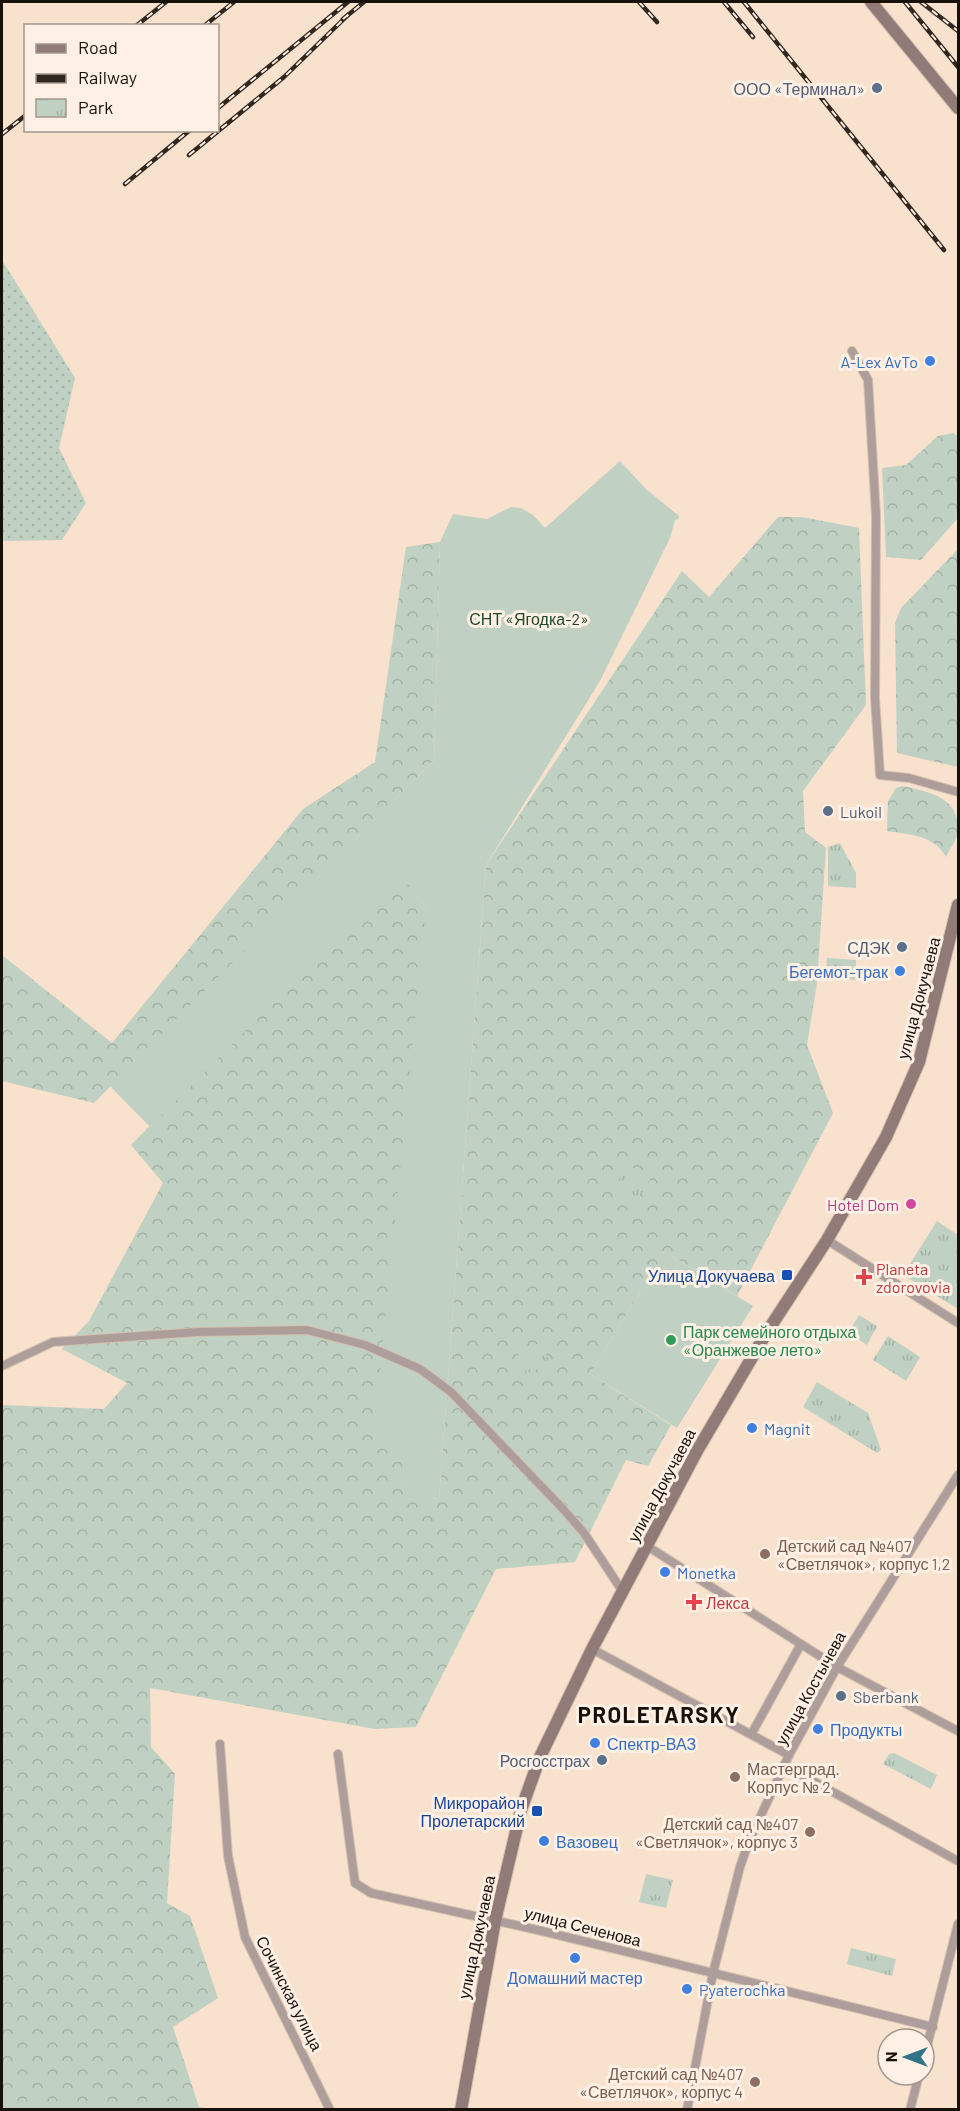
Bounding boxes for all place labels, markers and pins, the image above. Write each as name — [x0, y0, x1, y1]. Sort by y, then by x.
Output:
place label: ООО «Терминал» — [734, 79, 865, 98]
marker: ООО «Терминал» — [870, 81, 884, 95]
place label: A-Lex AvTo — [840, 352, 918, 371]
marker: A-Lex AvTo — [923, 354, 937, 368]
place label: Lukoil — [840, 802, 882, 821]
marker: Lukoil — [821, 804, 835, 818]
place label: СДЭК — [847, 938, 891, 957]
marker: СДЭК — [895, 940, 909, 954]
place label: Бегемот-трак — [789, 962, 889, 981]
marker: Бегемот-трак — [893, 964, 907, 978]
place label: Hotel Dom — [827, 1195, 899, 1214]
marker: Hotel Dom — [904, 1197, 918, 1211]
place label: Planeta zdorovovia — [876, 1259, 950, 1296]
place label: Улица Докучаева — [648, 1266, 775, 1285]
marker: Улица Докучаева — [780, 1268, 794, 1282]
marker: Planeta zdorovovia — [857, 1270, 871, 1284]
place label: Парк семейного отдыха «Оранжевое лето» — [683, 1322, 857, 1359]
marker: Парк семейного отдыха «Оранжевое лето» — [664, 1333, 678, 1347]
place label: Magnit — [764, 1419, 811, 1438]
marker: Magnit — [745, 1421, 759, 1435]
place label: Детский сад №407 «Светлячок», корпус 1,2 — [777, 1536, 950, 1573]
marker: Детский сад №407 «Светлячок», корпус 1,2 — [758, 1547, 772, 1561]
place label: Monetka — [677, 1563, 736, 1582]
marker: Monetka — [658, 1565, 672, 1579]
place label: Лекса — [706, 1593, 750, 1612]
marker: Лекса — [687, 1595, 701, 1609]
place label: Sberbank — [853, 1687, 919, 1706]
marker: Sberbank — [834, 1689, 848, 1703]
place label: Продукты — [830, 1720, 902, 1739]
marker: Продукты — [811, 1722, 825, 1736]
place label: Спектр-ВАЗ — [607, 1734, 696, 1753]
marker: Спектр-ВАЗ — [588, 1736, 602, 1750]
place label: Росгосстрах — [500, 1751, 590, 1770]
marker: Росгосстрах — [595, 1753, 609, 1767]
place label: Мастерград. Корпус № 2 — [747, 1759, 840, 1796]
marker: Мастерград. Корпус № 2 — [728, 1770, 742, 1784]
place label: Микрорайон Пролетарский — [421, 1793, 525, 1830]
marker: Микрорайон Пролетарский — [530, 1804, 544, 1818]
place label: Детский сад №407 «Светлячок», корпус 3 — [635, 1814, 798, 1851]
marker: Детский сад №407 «Светлячок», корпус 3 — [803, 1825, 817, 1839]
place label: Вазовец — [556, 1832, 618, 1851]
marker: Вазовец — [537, 1834, 551, 1848]
marker: Домашний мастер — [568, 1951, 582, 1965]
place label: Домашний мастер — [507, 1968, 643, 1987]
place label: Pyaterochka — [699, 1980, 785, 1999]
marker: Pyaterochka — [680, 1982, 694, 1996]
place label: Детский сад №407 «Светлячок», корпус 4 — [579, 2064, 743, 2101]
marker: Детский сад №407 «Светлячок», корпус 4 — [748, 2075, 762, 2089]

